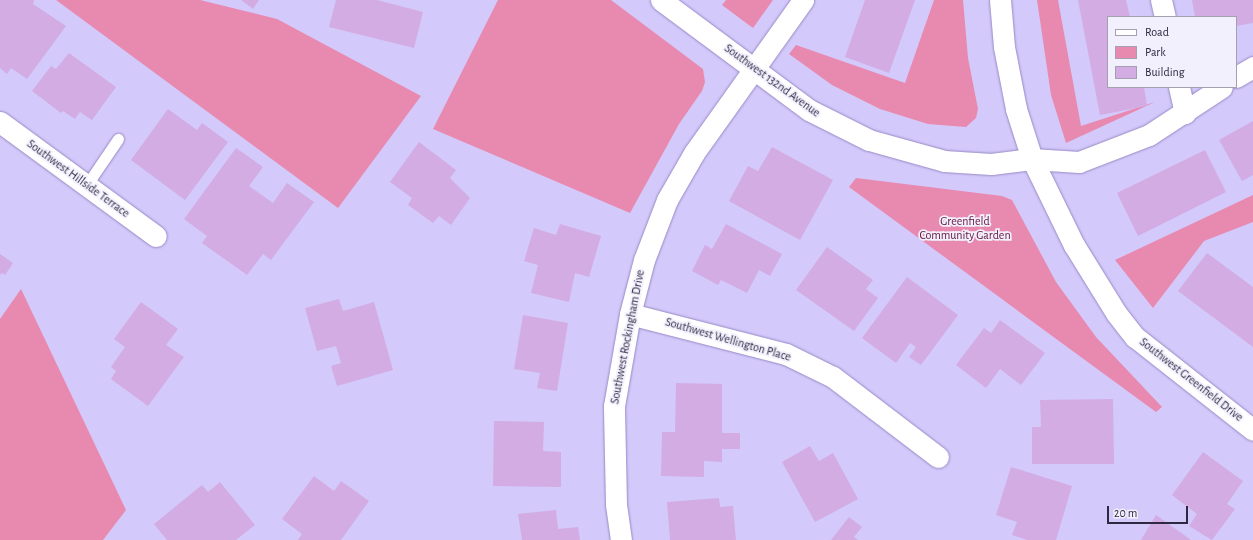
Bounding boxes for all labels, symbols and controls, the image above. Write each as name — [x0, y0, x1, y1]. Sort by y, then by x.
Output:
legend — [1107, 16, 1237, 88]
text: Road — [1145, 26, 1169, 38]
street label: Southwest 132nd Avenue — [721, 41, 823, 121]
text: Park — [1145, 46, 1166, 58]
text: Building — [1145, 66, 1185, 78]
street label: Southwest Hillside Terrace — [24, 137, 132, 221]
park label: Greenfield Community Garden — [919, 215, 1011, 243]
street label: Southwest Rockingham Drive — [608, 269, 648, 405]
street label: Southwest Wellington Place — [664, 315, 792, 365]
street label: Southwest Greenfield Drive — [1136, 335, 1246, 425]
scale bar — [1109, 498, 1190, 524]
text: 20 m — [1114, 507, 1137, 519]

